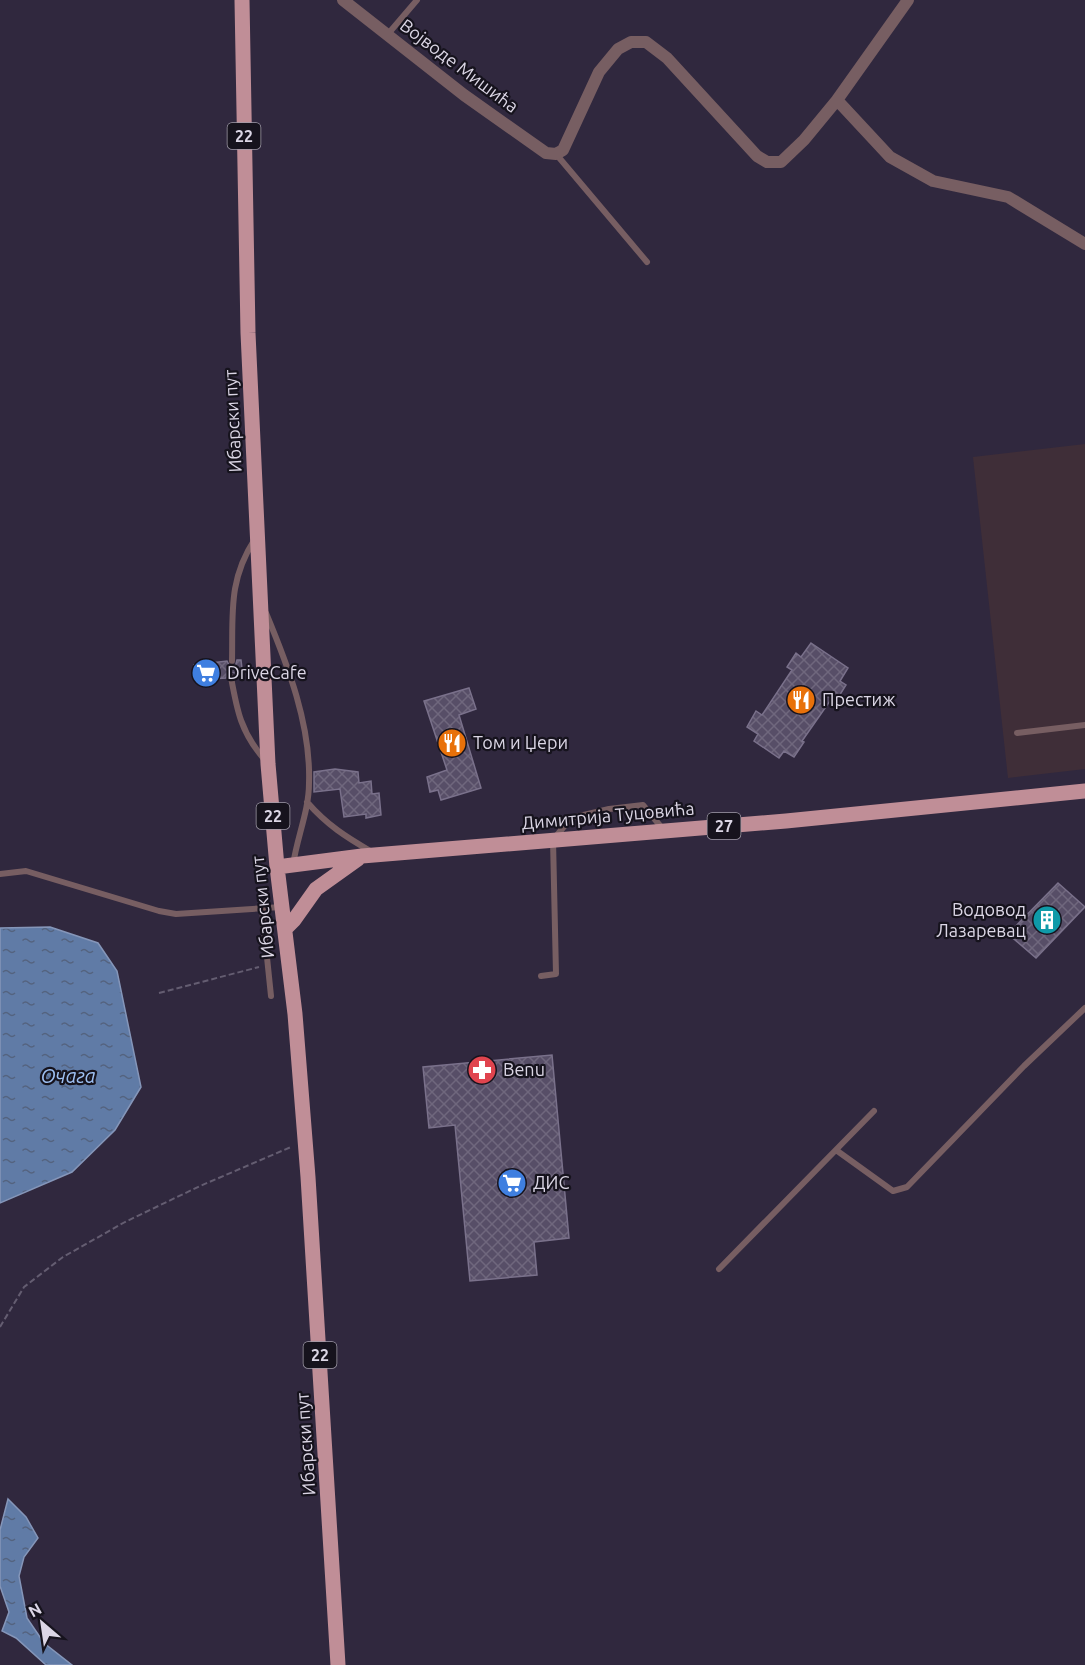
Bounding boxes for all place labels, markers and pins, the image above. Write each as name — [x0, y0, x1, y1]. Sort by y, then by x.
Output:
supermarket icon: DriveCafe — [190, 657, 222, 689]
place label: DriveCafe — [227, 662, 307, 682]
restaurant icon: Престиж — [785, 684, 817, 716]
place label: Престиж — [822, 689, 896, 709]
restaurant icon: Том и Џери — [436, 727, 468, 759]
place label: Том и Џери — [473, 732, 568, 752]
place label: Водовод Лазаревац — [936, 899, 1026, 940]
building icon: Водовод Лазаревац — [1031, 904, 1063, 936]
pharmacy icon: Benu — [466, 1054, 498, 1086]
place label: Benu — [503, 1059, 545, 1079]
supermarket icon: ДИС — [496, 1167, 528, 1199]
place label: ДИС — [533, 1172, 569, 1192]

